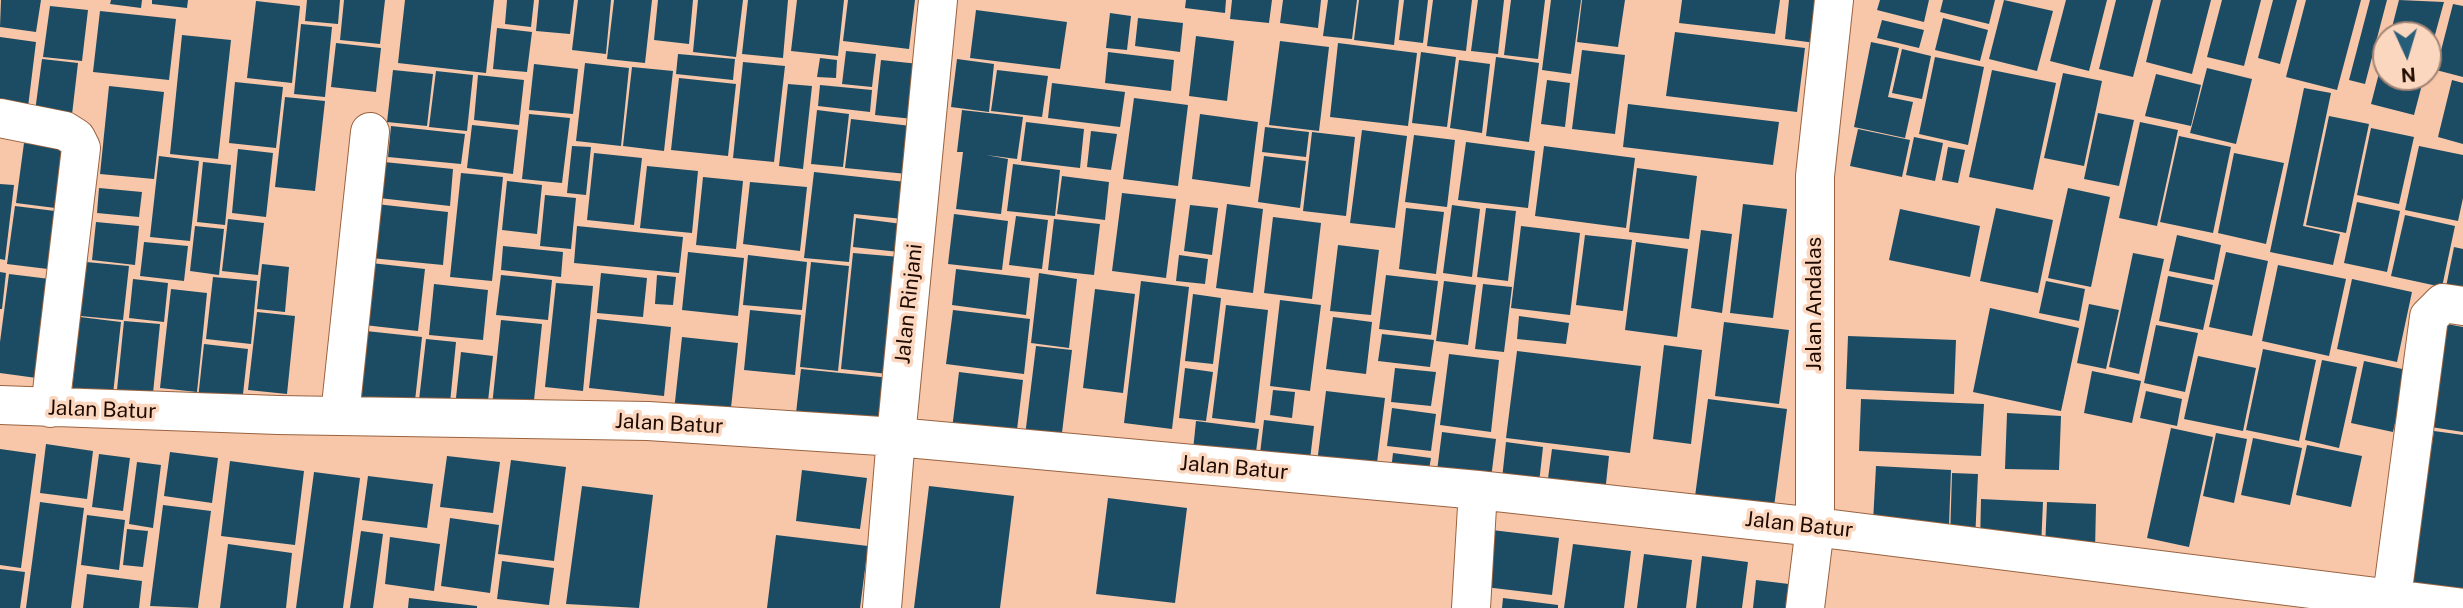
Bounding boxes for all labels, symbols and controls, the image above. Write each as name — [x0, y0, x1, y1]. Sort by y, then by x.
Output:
north arrow — [2372, 21, 2442, 91]
text: N — [2400, 63, 2417, 86]
street label: Jalan Andalas — [1802, 237, 1828, 371]
street label: Jalan Rinjani — [890, 243, 928, 365]
street label: Jalan Batur — [47, 396, 157, 424]
street label: Jalan Batur — [614, 409, 724, 439]
street label: Jalan Batur — [1179, 451, 1289, 485]
street label: Jalan Batur — [1744, 507, 1854, 543]

